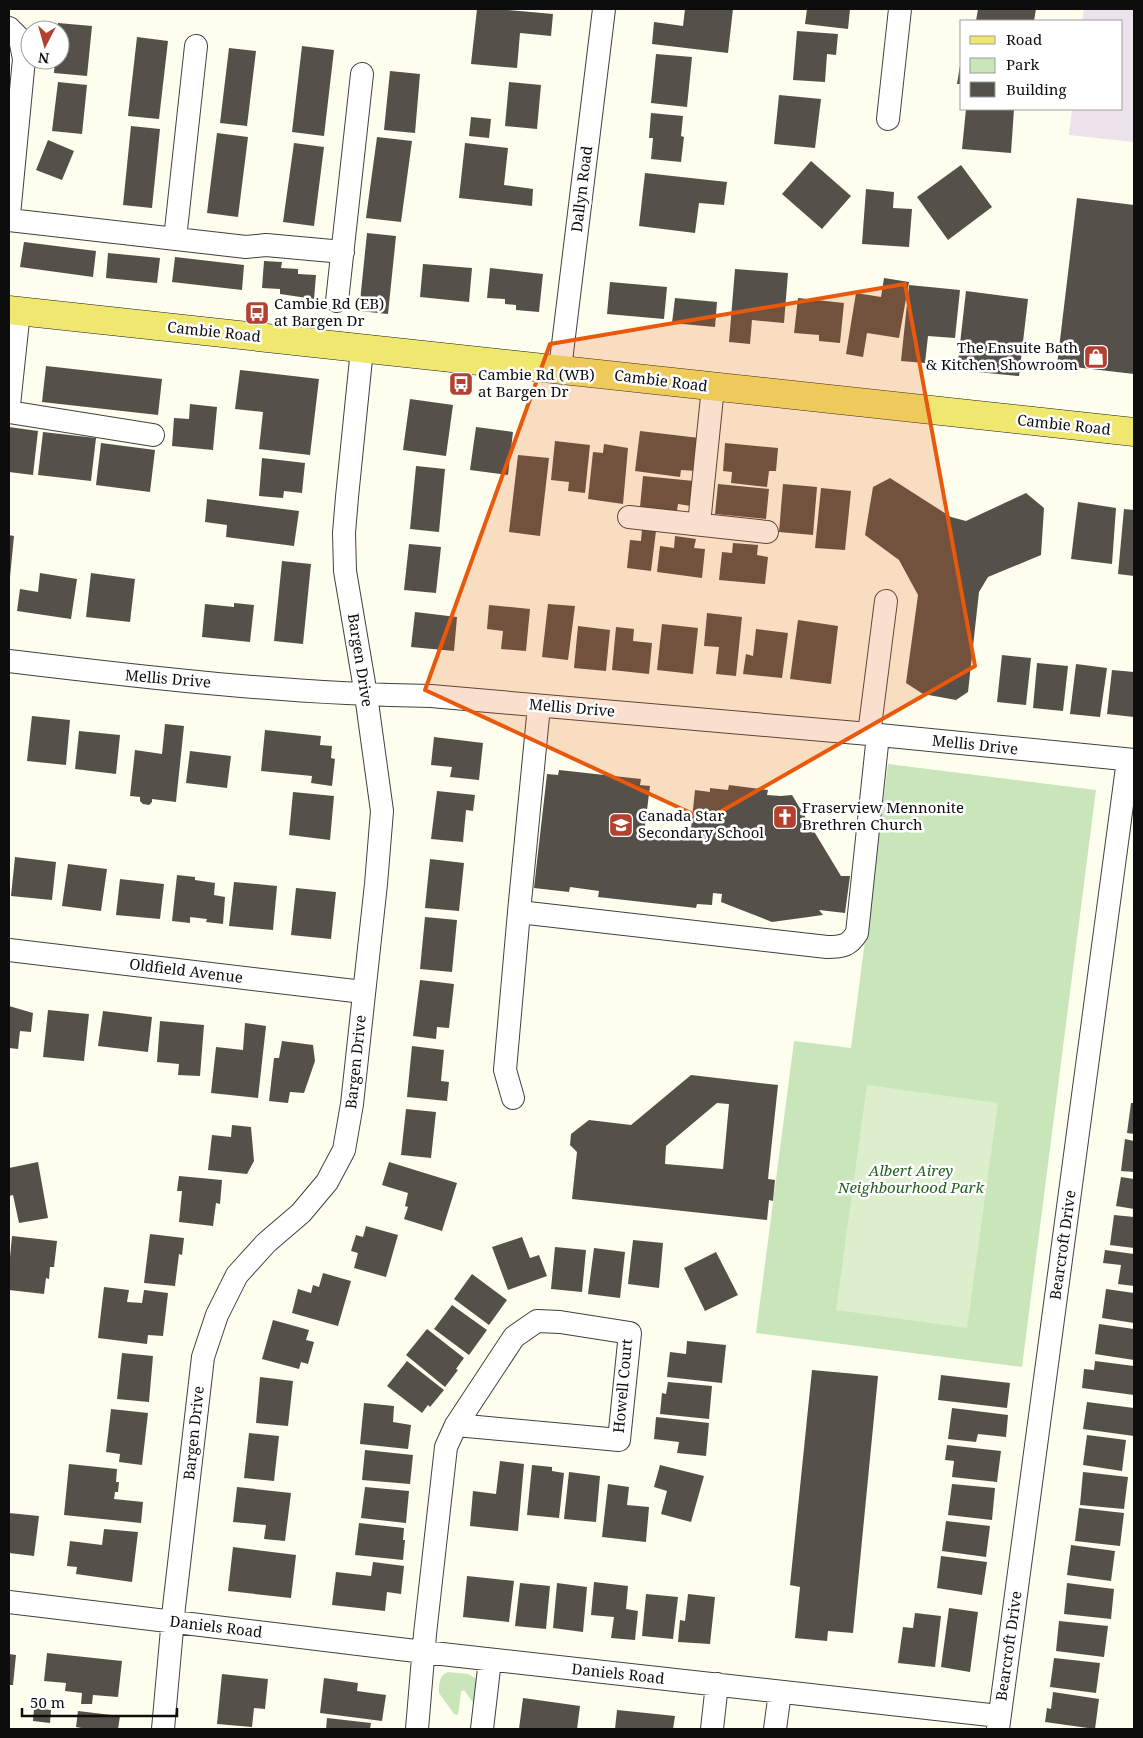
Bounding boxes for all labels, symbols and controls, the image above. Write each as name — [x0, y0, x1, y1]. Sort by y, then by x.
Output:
north arrow — [20, 20, 70, 70]
legend — [960, 20, 1123, 110]
text: Road — [1006, 29, 1042, 49]
text: N — [37, 48, 50, 68]
text: Park — [1006, 54, 1040, 74]
text: Building — [1006, 79, 1067, 99]
street label: Dallyn Road — [566, 145, 596, 233]
place label: Cambie Rd (EB) at Bargen Dr — [274, 293, 384, 330]
bus stop icon: Cambie Rd (EB) at Bargen Dr — [244, 300, 270, 326]
street label: Cambie Road — [166, 316, 262, 346]
place label: The Ensuite Bath & Kitchen Showroom — [926, 337, 1078, 374]
shop icon: The Ensuite Bath & Kitchen Showroom — [1083, 344, 1109, 370]
place label: Cambie Rd (WB) at Bargen Dr — [478, 364, 595, 401]
street label: Cambie Road — [613, 364, 709, 396]
bus stop icon: Cambie Rd (WB) at Bargen Dr — [448, 371, 474, 397]
street label: Cambie Road — [1016, 409, 1112, 439]
street label: Bargen Drive — [344, 612, 378, 708]
street label: Mellis Drive — [124, 664, 212, 692]
street label: Mellis Drive — [528, 693, 616, 721]
street label: Mellis Drive — [931, 730, 1019, 758]
place label: Fraserview Mennonite Brethren Church — [802, 797, 964, 834]
church icon: Fraserview Mennonite Brethren Church — [772, 804, 798, 830]
place label: Canada Star Secondary School — [638, 805, 764, 842]
school or university icon: Canada Star Secondary School — [608, 812, 634, 838]
street label: Oldfield Avenue — [128, 953, 244, 987]
street label: Bargen Drive — [340, 1014, 370, 1110]
park label: Albert Airey Neighbourhood Park — [837, 1160, 985, 1197]
street label: Bearcroft Drive — [1044, 1189, 1080, 1301]
street label: Howell Court — [608, 1338, 636, 1434]
street label: Bargen Drive — [178, 1385, 208, 1481]
street label: Bearcroft Drive — [990, 1590, 1026, 1702]
street label: Daniels Road — [169, 1610, 264, 1642]
street label: Daniels Road — [571, 1658, 666, 1688]
scale bar — [22, 1686, 178, 1718]
text: 50 m — [30, 1692, 65, 1712]

